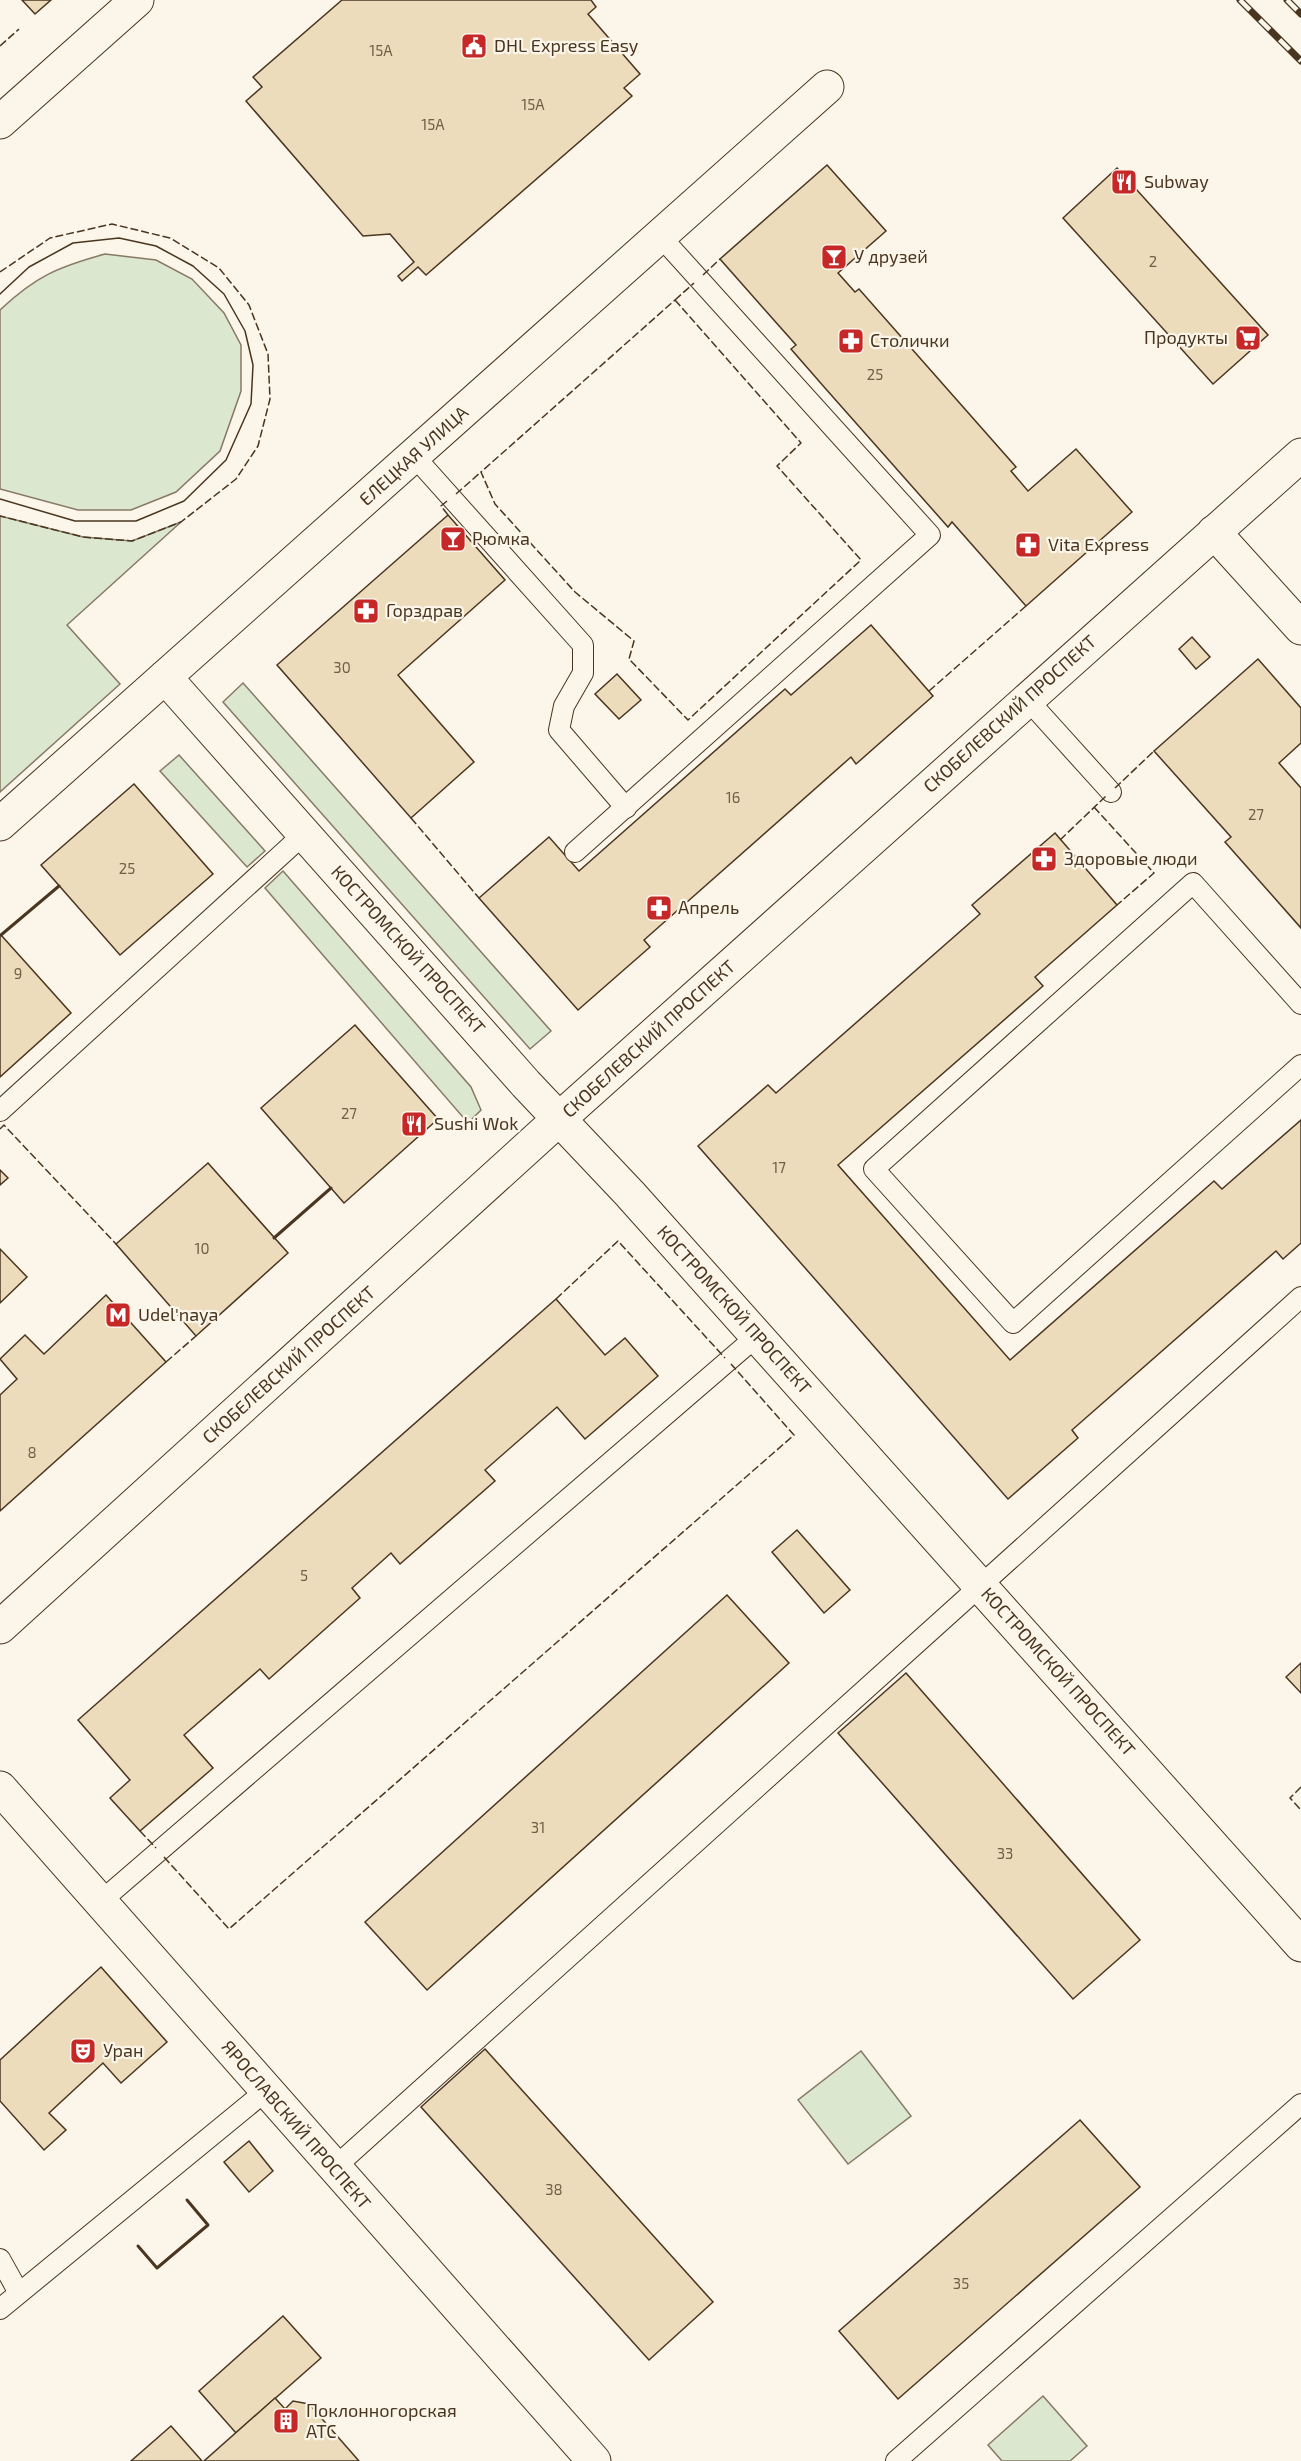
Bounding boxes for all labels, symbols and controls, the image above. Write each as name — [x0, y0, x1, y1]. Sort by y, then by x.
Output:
public building icon: DHL Express Easy — [459, 31, 489, 61]
place label: DHL Express Easy — [494, 34, 639, 56]
house number: 15А — [369, 41, 393, 59]
house number: 15А — [521, 95, 545, 113]
house number: 15А — [421, 115, 445, 133]
restaurant icon: Subway — [1109, 167, 1139, 197]
place label: Subway — [1144, 170, 1209, 192]
bar icon: У друзей — [819, 242, 849, 272]
place label: У друзей — [854, 245, 928, 267]
house number: 2 — [1149, 252, 1157, 270]
supermarket icon: Продукты — [1233, 323, 1263, 353]
pharmacy icon: Столички — [836, 326, 866, 356]
place label: Продукты — [1144, 326, 1228, 348]
place label: Столички — [870, 329, 950, 351]
house number: 25 — [867, 365, 883, 383]
street label: ЕЛЕЦКАЯ УЛИЦА — [355, 400, 473, 510]
bar icon: Рюмка — [438, 524, 468, 554]
place label: Рюмка — [472, 527, 530, 549]
pharmacy icon: Vita Express — [1013, 530, 1043, 560]
place label: Vita Express — [1048, 533, 1149, 555]
pharmacy icon: Горздрав — [351, 596, 381, 626]
place label: Горздрав — [386, 599, 463, 621]
street label: СКОБЕЛЕВСКИЙ ПРОСПЕКТ — [918, 629, 1101, 797]
house number: 30 — [333, 658, 351, 676]
house number: 16 — [726, 788, 740, 806]
house number: 27 — [1248, 805, 1264, 823]
pharmacy icon: Здоровые люди — [1029, 844, 1059, 874]
place label: Здоровые люди — [1064, 847, 1198, 869]
house number: 25 — [119, 859, 135, 877]
street label: КОСТРОМСКОЙ ПРОСПЕКТ — [327, 860, 491, 1039]
pharmacy icon: Апрель — [644, 893, 674, 923]
place label: Апрель — [678, 896, 739, 918]
street label: СКОБЕЛЕВСКИЙ ПРОСПЕКТ — [557, 954, 740, 1122]
house number: 9 — [14, 964, 22, 982]
house number: 27 — [341, 1104, 357, 1122]
restaurant icon: Sushi Wok — [399, 1109, 429, 1139]
place label: Sushi Wok — [434, 1112, 518, 1134]
house number: 17 — [772, 1158, 786, 1176]
street label: КОСТРОМСКОЙ ПРОСПЕКТ — [653, 1220, 817, 1399]
house number: 10 — [194, 1239, 210, 1257]
street label: СКОБЕЛЕВСКИЙ ПРОСПЕКТ — [197, 1280, 380, 1448]
metro station icon: Udel'naya — [103, 1300, 133, 1330]
place label: Udel'naya — [138, 1303, 218, 1325]
house number: 8 — [27, 1443, 37, 1461]
house number: 5 — [300, 1566, 308, 1584]
street label: КОСТРОМСКОЙ ПРОСПЕКТ — [977, 1582, 1141, 1761]
house number: 31 — [531, 1818, 545, 1836]
house number: 33 — [997, 1844, 1013, 1862]
theatre icon: Уран — [68, 2036, 98, 2066]
street label: ЯРОСЛАВСКИЙ ПРОСПЕКТ — [218, 2036, 376, 2214]
place label: Уран — [103, 2039, 144, 2061]
house number: 38 — [545, 2180, 563, 2198]
house number: 35 — [953, 2274, 969, 2292]
place label: Поклонногорская АТС — [306, 2399, 457, 2442]
building icon: Поклонногорская АТС — [271, 2406, 301, 2436]

